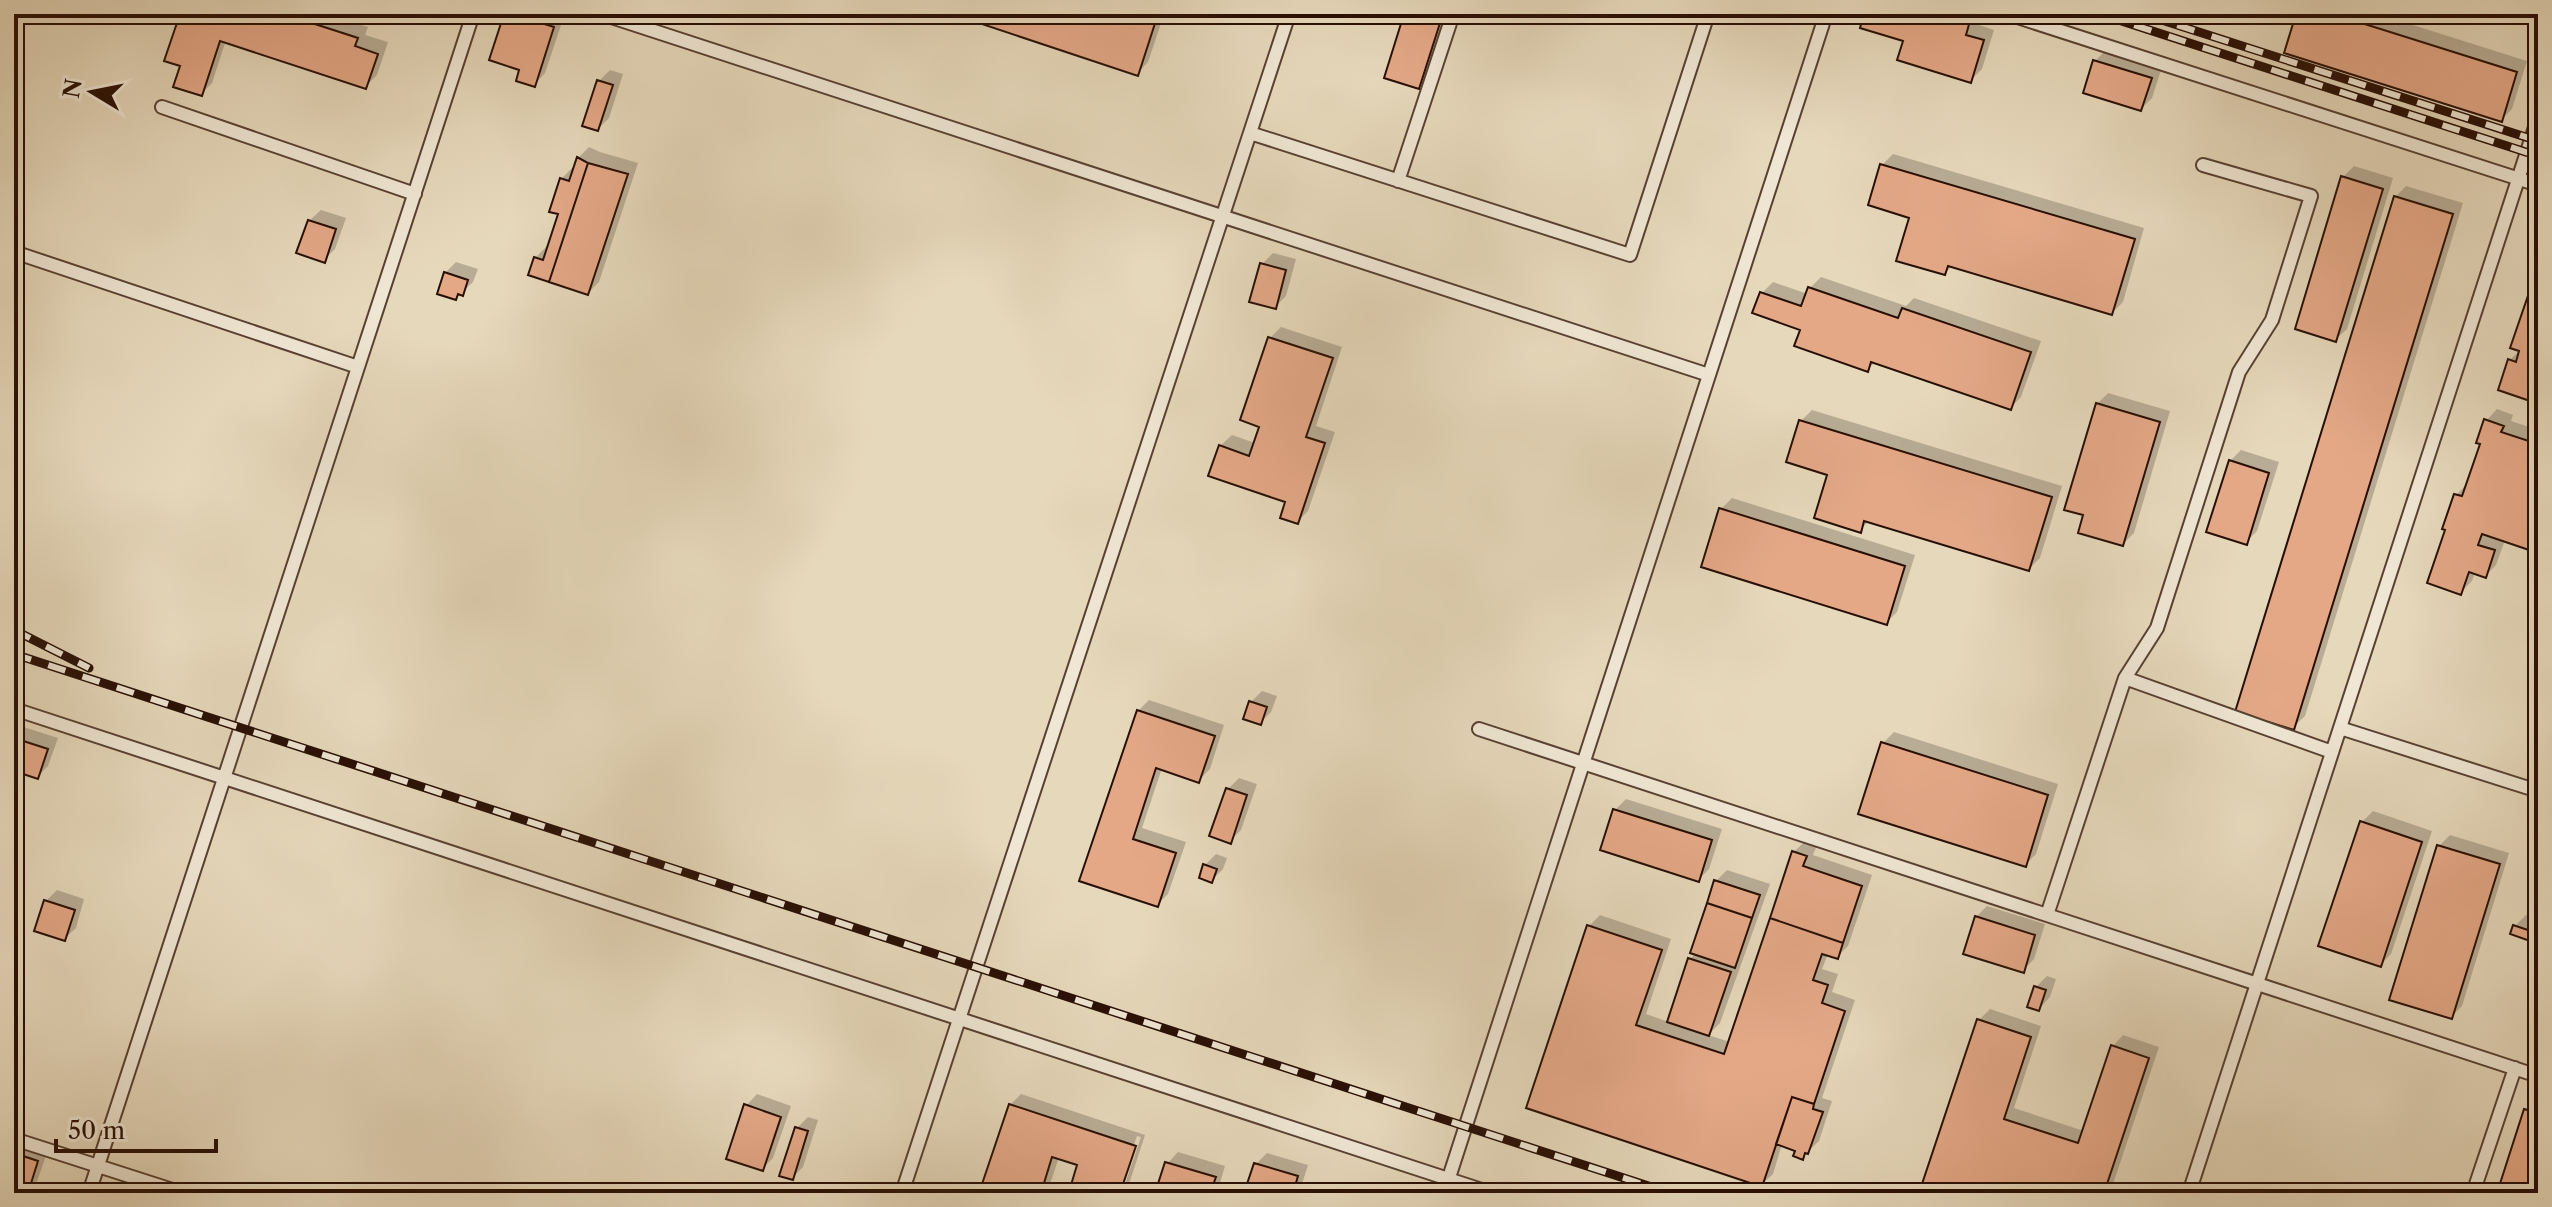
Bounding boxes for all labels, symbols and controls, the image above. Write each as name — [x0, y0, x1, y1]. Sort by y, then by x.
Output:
north arrow — [52, 52, 132, 132]
text: N — [58, 77, 88, 100]
scale bar — [56, 1103, 216, 1153]
text: 50 m — [68, 1116, 125, 1145]

